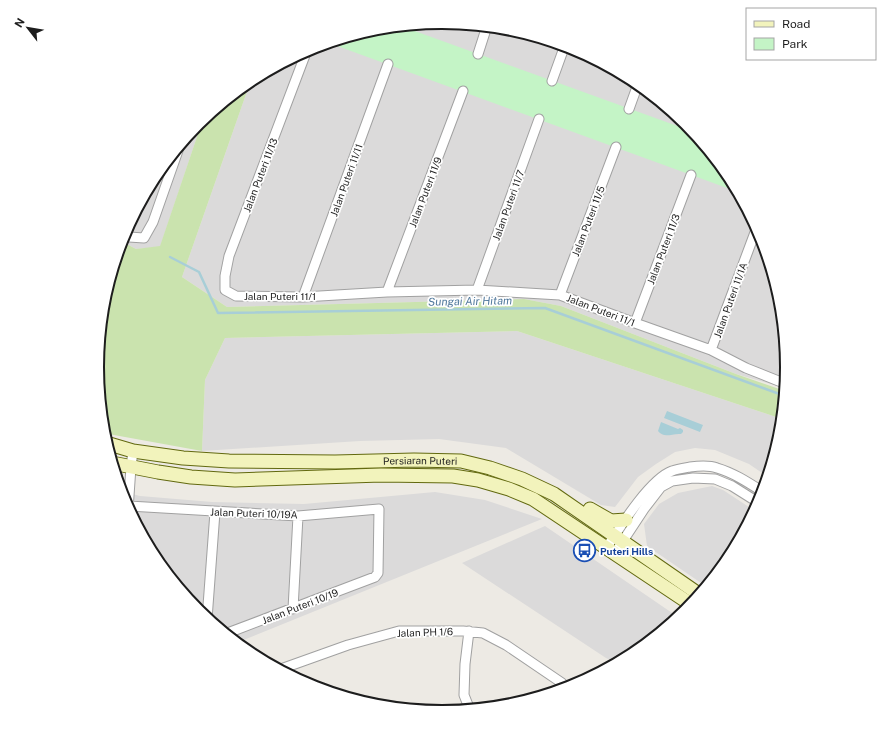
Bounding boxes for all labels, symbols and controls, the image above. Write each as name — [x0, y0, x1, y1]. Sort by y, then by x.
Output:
north arrow — [8, 8, 48, 48]
legend — [746, 8, 876, 60]
text: N — [12, 16, 27, 30]
text: Road — [782, 17, 810, 31]
text: Park — [782, 37, 808, 51]
street label: Jalan Puteri 11/13 — [240, 136, 280, 214]
street label: Jalan Puteri 11/11 — [327, 142, 365, 218]
street label: Jalan Puteri 11/9 — [406, 155, 444, 229]
street label: Jalan Puteri 11/7 — [490, 168, 526, 242]
street label: Jalan Puteri 11/5 — [569, 184, 607, 258]
street label: Jalan Puteri 11/3 — [644, 212, 682, 286]
street label: Jalan Puteri 11/1A — [711, 261, 749, 339]
street label: Jalan Puteri 11/1 — [244, 290, 316, 302]
street label: Jalan Puteri 11/1 — [565, 291, 637, 329]
water label: Sungai Air Hitam — [428, 294, 512, 308]
street label: Persiaran Puteri — [383, 454, 458, 467]
street label: Jalan Puteri 10/19A — [210, 505, 298, 521]
bus stop icon: Puteri Hills — [572, 538, 598, 564]
place label: Puteri Hills — [600, 545, 653, 557]
street label: Jalan Puteri 10/19 — [260, 586, 340, 626]
street label: Jalan PH 1/6 — [397, 625, 453, 639]

